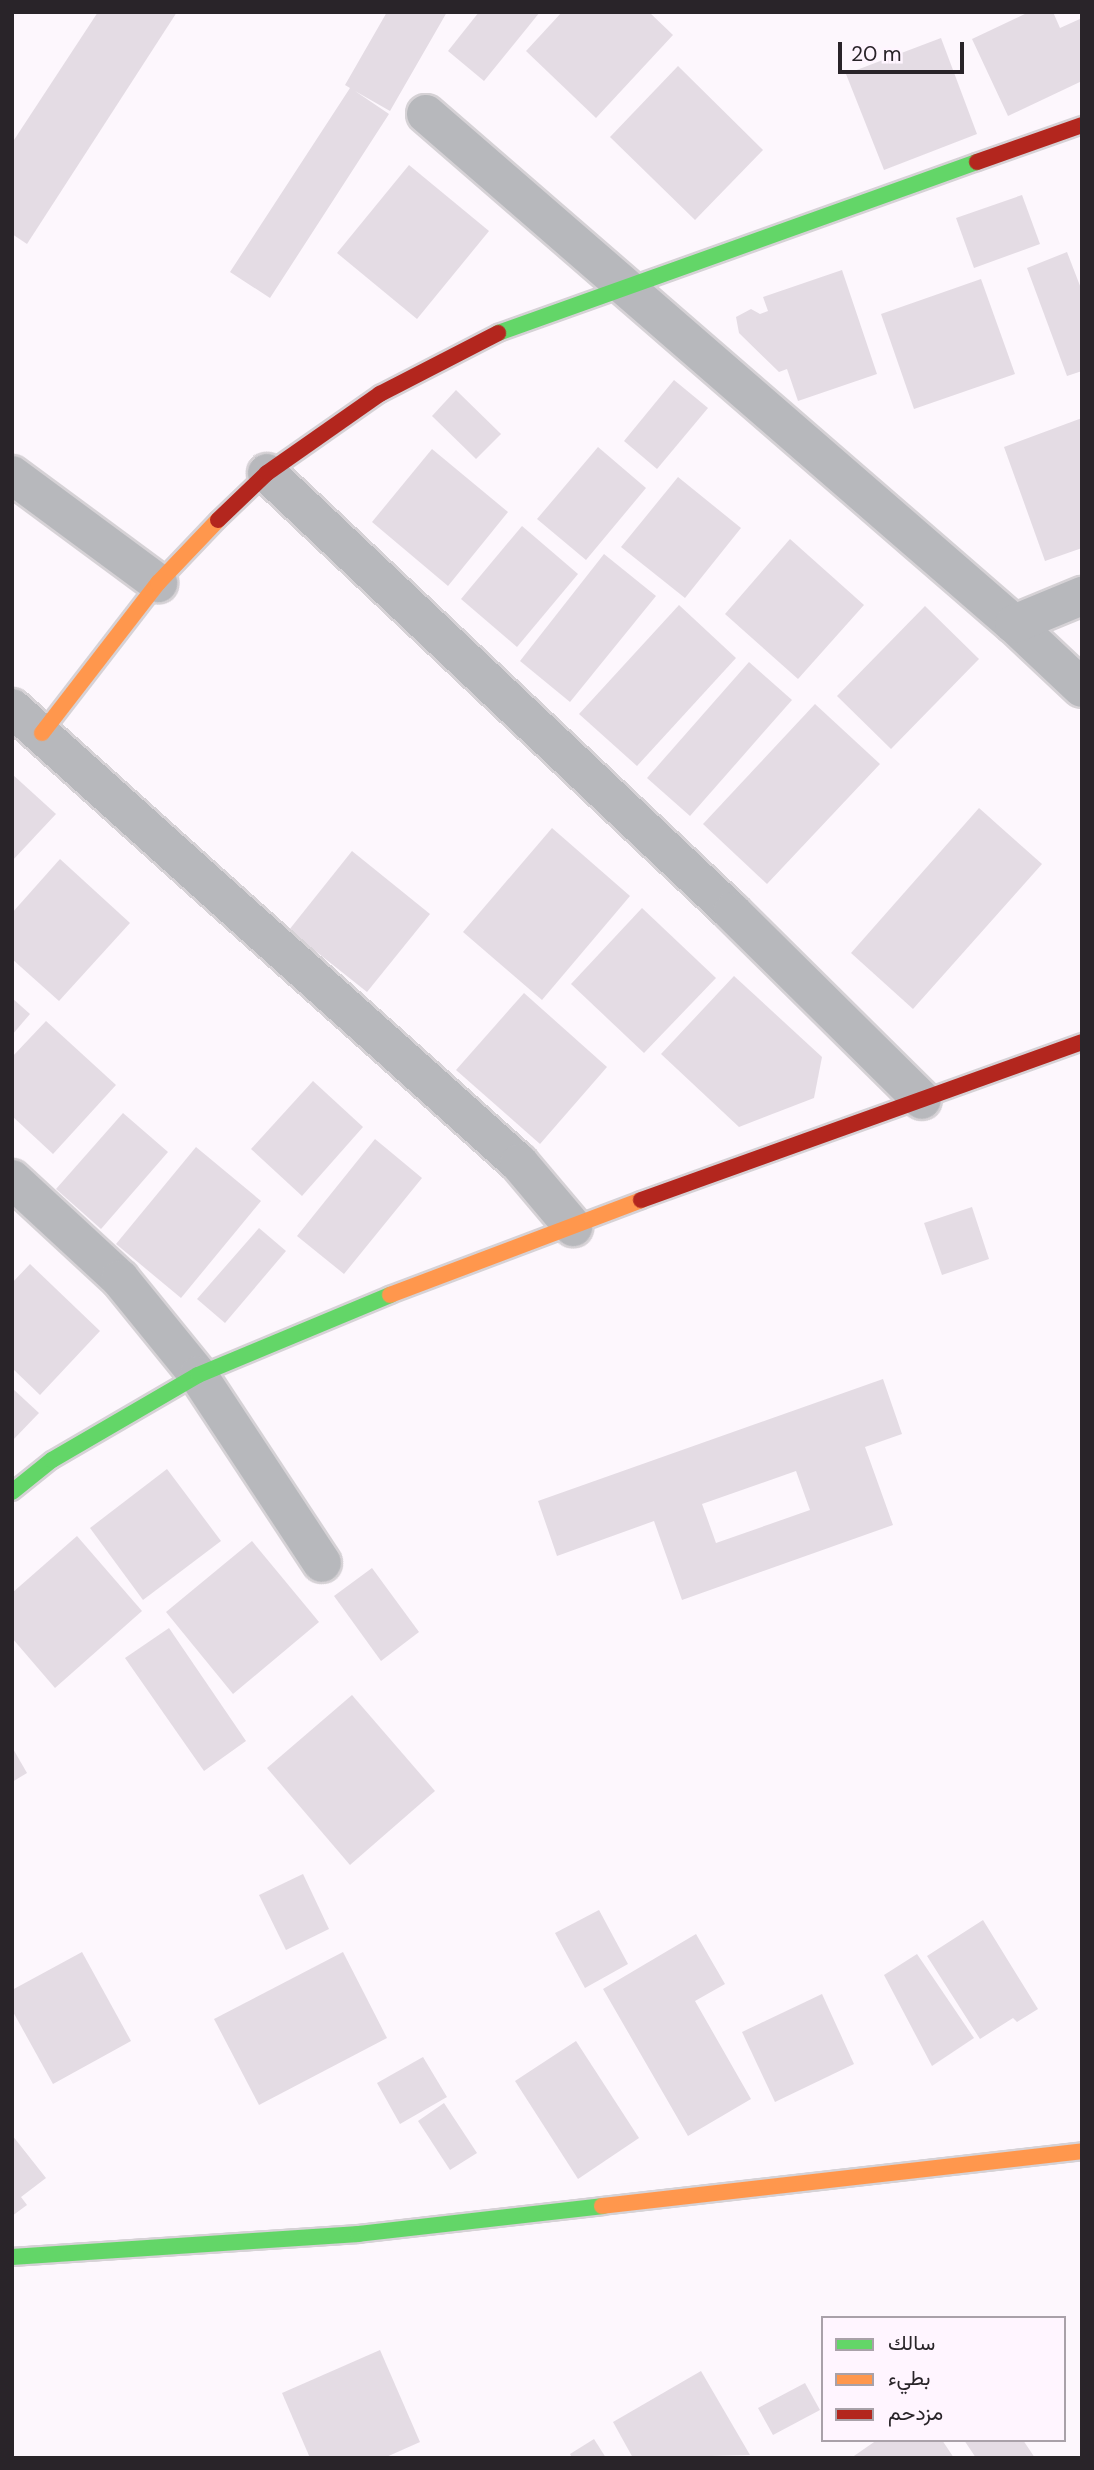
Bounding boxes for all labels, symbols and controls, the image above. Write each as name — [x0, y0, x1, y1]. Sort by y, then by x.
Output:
scale bar — [842, 28, 968, 72]
text: 20 m — [851, 40, 902, 68]
legend — [821, 2316, 1066, 2442]
text: سالك — [888, 2329, 935, 2357]
text: بطيء — [888, 2364, 931, 2392]
text: مزدحم — [888, 2399, 943, 2427]

